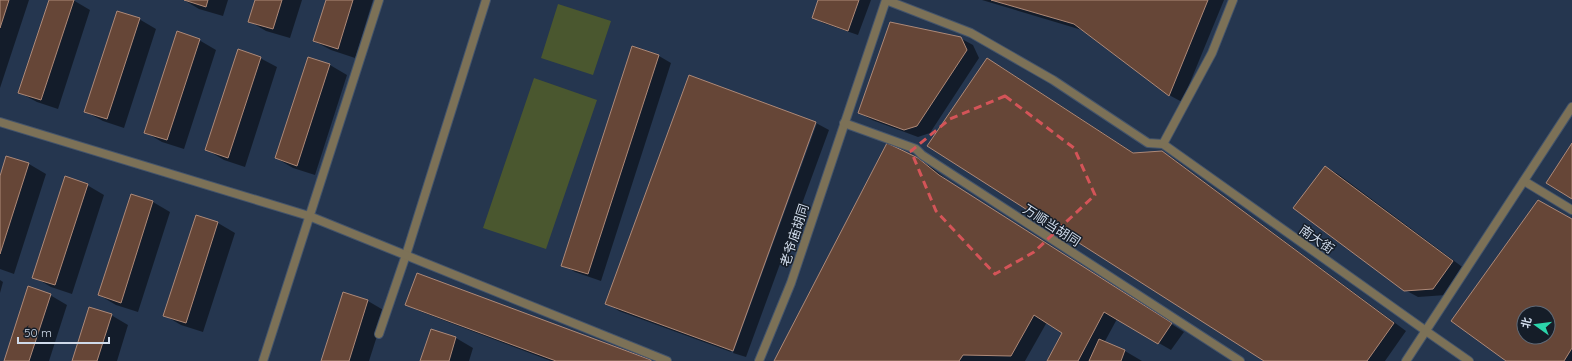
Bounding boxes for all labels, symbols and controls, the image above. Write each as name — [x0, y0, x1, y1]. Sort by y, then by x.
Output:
street label: 万顺当胡同 — [1020, 201, 1084, 249]
street label: 老爷庙胡同 — [776, 202, 812, 268]
street label: 南大街 — [1296, 221, 1338, 257]
north arrow — [1516, 305, 1556, 345]
text: 北 — [1518, 316, 1534, 330]
scale bar — [18, 319, 109, 345]
text: 50 m — [24, 325, 52, 340]

